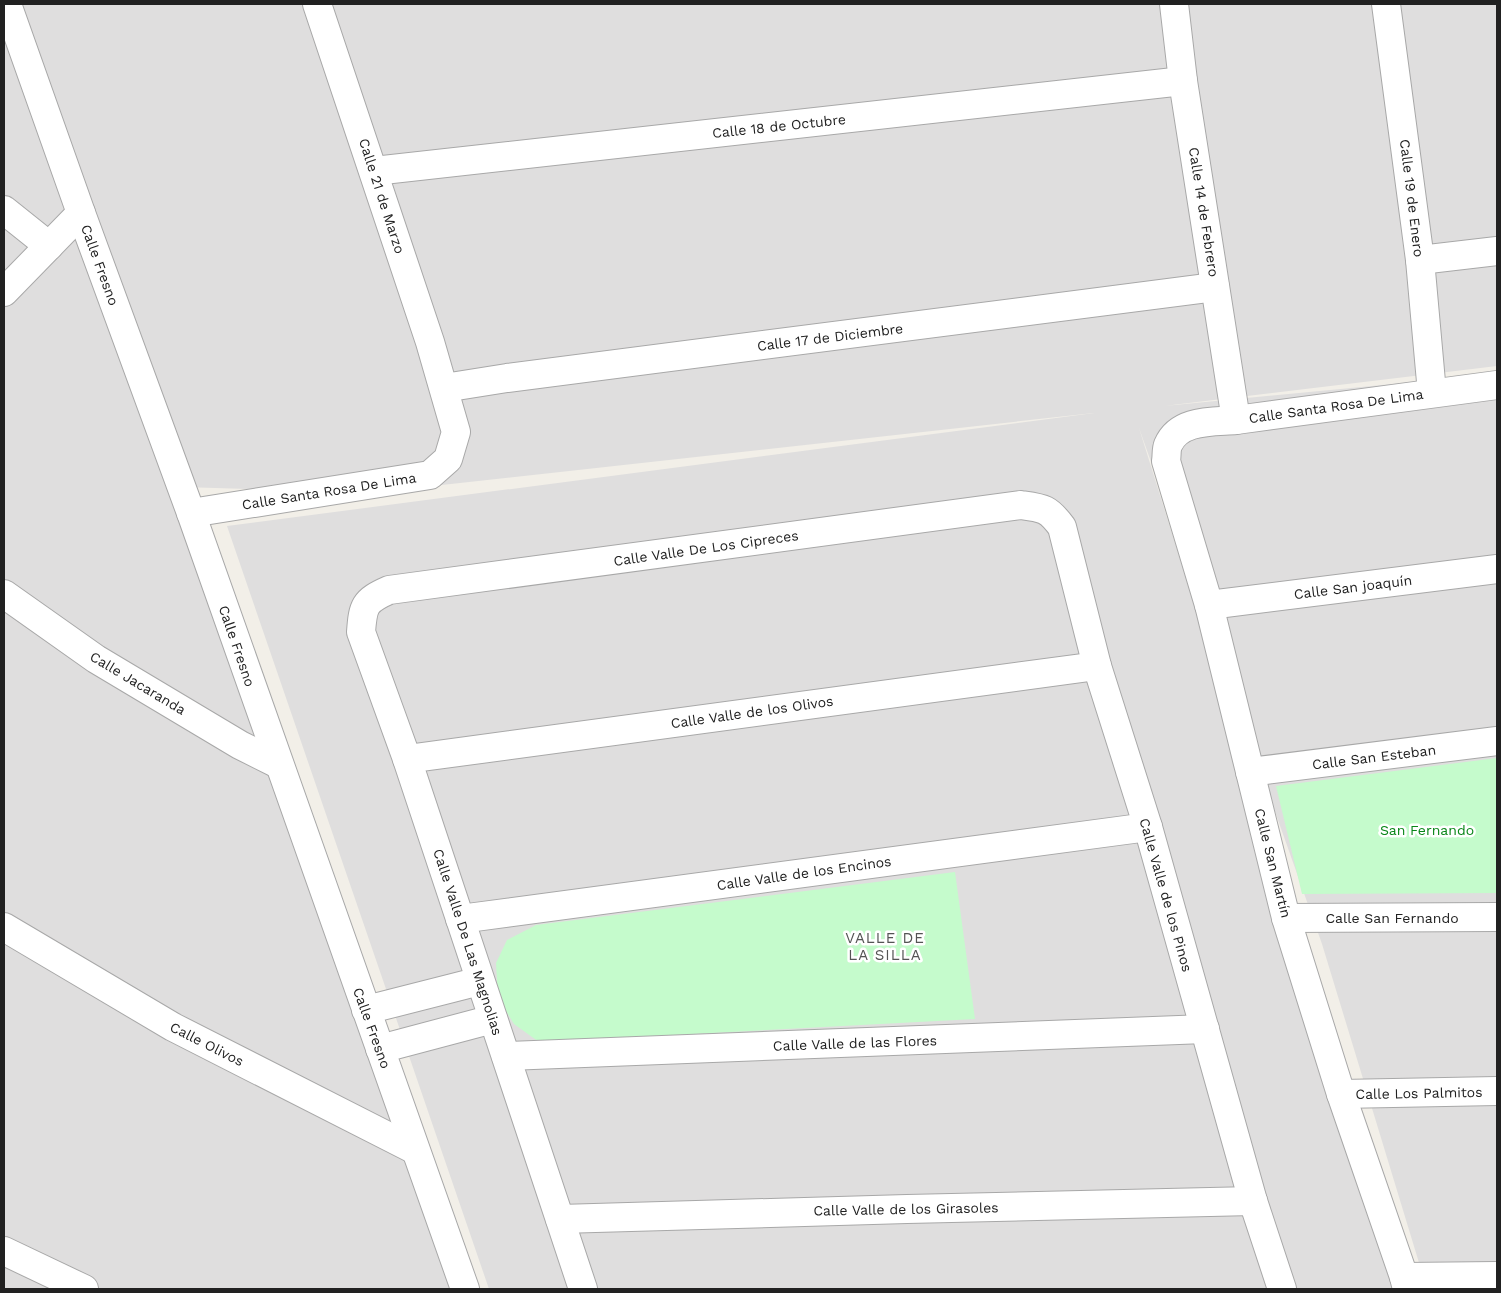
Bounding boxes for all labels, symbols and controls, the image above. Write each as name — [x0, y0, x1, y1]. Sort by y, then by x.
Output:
street label: Calle 18 de Octubre — [711, 111, 847, 141]
street label: Calle 21 de Marzo — [356, 136, 408, 256]
street label: Calle 19 de Enero — [1397, 138, 1427, 258]
street label: Calle 14 de Febrero — [1186, 146, 1222, 278]
street label: Calle Fresno — [78, 222, 122, 308]
street label: Calle 17 de Diciembre — [756, 320, 904, 354]
street label: Calle Santa Rosa De Lima — [1248, 386, 1424, 426]
street label: Calle Santa Rosa De Lima — [241, 469, 417, 513]
street label: Calle Valle De Los Cipreces — [612, 527, 800, 569]
street label: Calle San joaquín — [1293, 572, 1413, 602]
street label: Calle Fresno — [216, 603, 258, 689]
street label: Calle Jacaranda — [87, 648, 189, 718]
street label: Calle Valle de los Olivos — [670, 693, 834, 731]
street label: Calle San Esteban — [1311, 741, 1437, 773]
street label: Calle San Martín — [1252, 806, 1294, 920]
street label: Calle Valle de los Pinos — [1136, 816, 1196, 974]
park label: San Fernando — [1380, 822, 1474, 838]
street label: Calle Valle De Las Magnolias — [430, 847, 506, 1037]
street label: Calle Valle de los Encinos — [716, 853, 892, 893]
street label: Calle San Fernando — [1325, 910, 1459, 926]
district label: VALLE DE LA SILLA — [845, 929, 925, 964]
street label: Calle Fresno — [350, 985, 394, 1071]
street label: Calle Olivos — [168, 1019, 246, 1069]
street label: Calle Valle de las Flores — [773, 1032, 937, 1054]
street label: Calle Los Palmitos — [1355, 1084, 1483, 1102]
street label: Calle Valle de los Girasoles — [813, 1199, 999, 1219]

